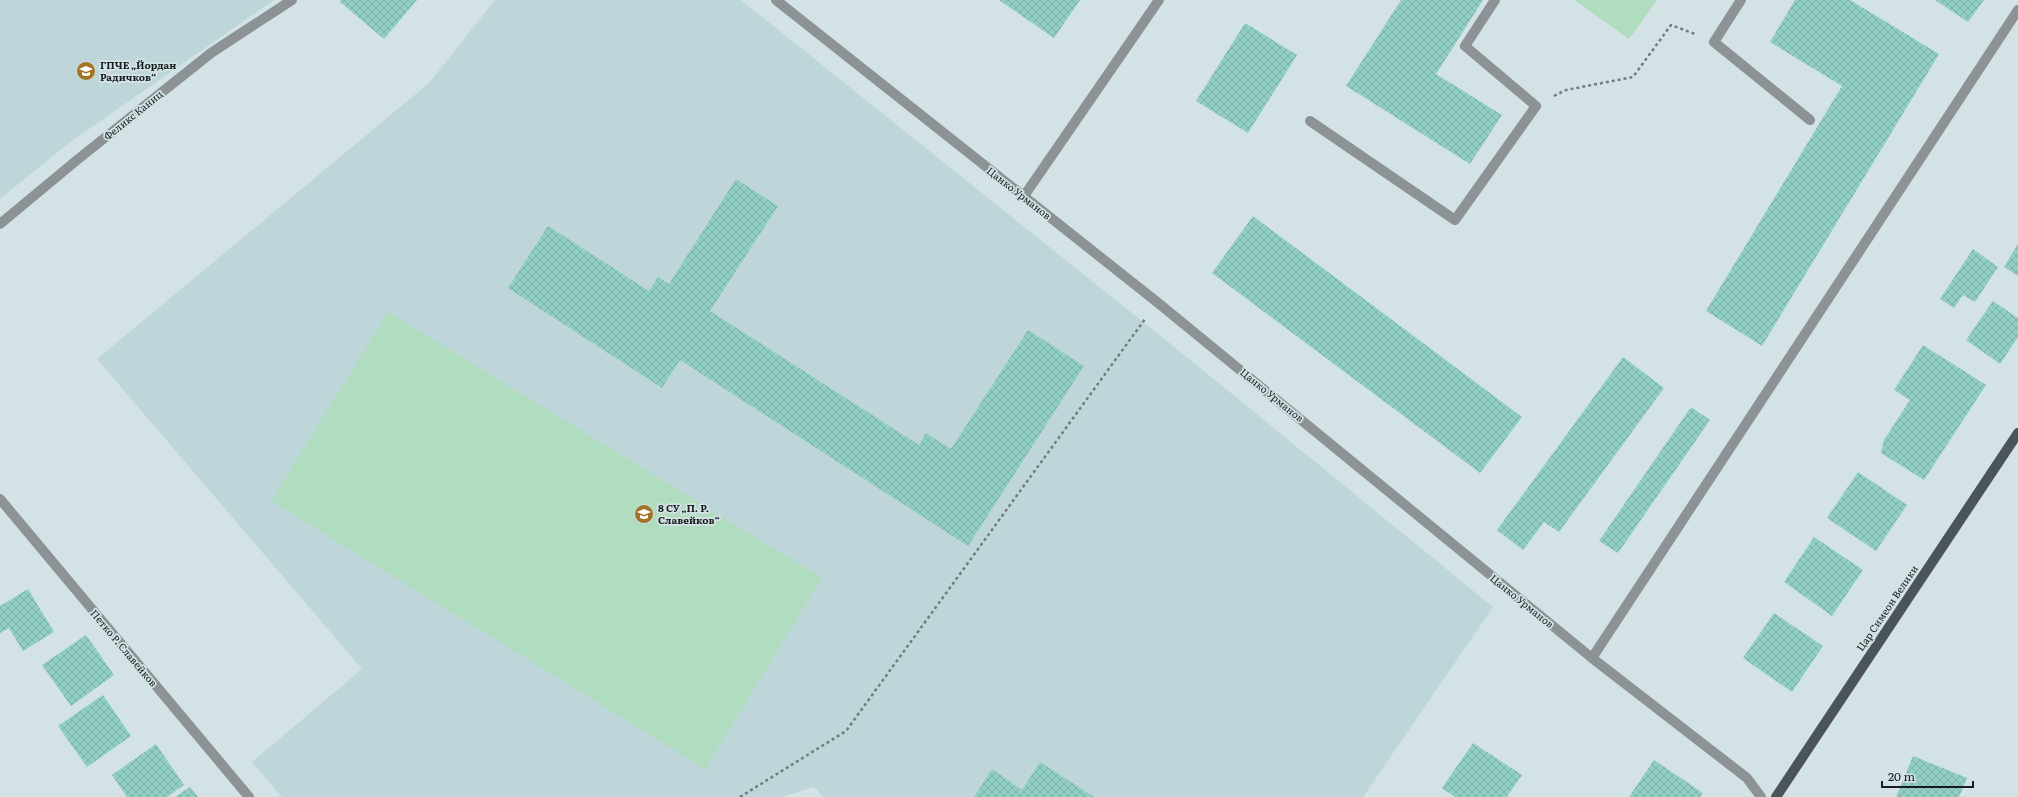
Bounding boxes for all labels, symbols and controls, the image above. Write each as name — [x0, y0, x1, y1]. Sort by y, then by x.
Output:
place label: ГПЧЕ „Йордан Радичков“ — [100, 57, 176, 84]
school or university icon: ГПЧЕ „Йордан Радичков“ — [75, 60, 97, 82]
street label: Феликс Каниц — [100, 86, 166, 143]
street label: Цанко Урманов — [984, 163, 1055, 223]
street label: Цанко Урманов — [1237, 364, 1308, 425]
place label: 8 СУ „П. Р. Славейков“ — [658, 500, 720, 527]
school or university icon: 8 СУ „П. Р. Славейков“ — [633, 503, 655, 525]
street label: Цар Симеон Велики — [1852, 562, 1921, 654]
street label: Цанко Урманов — [1487, 570, 1558, 631]
street label: Петко Р. Славейков — [88, 606, 161, 690]
scale bar — [1882, 763, 1973, 789]
text: 20 m — [1888, 767, 1915, 785]

